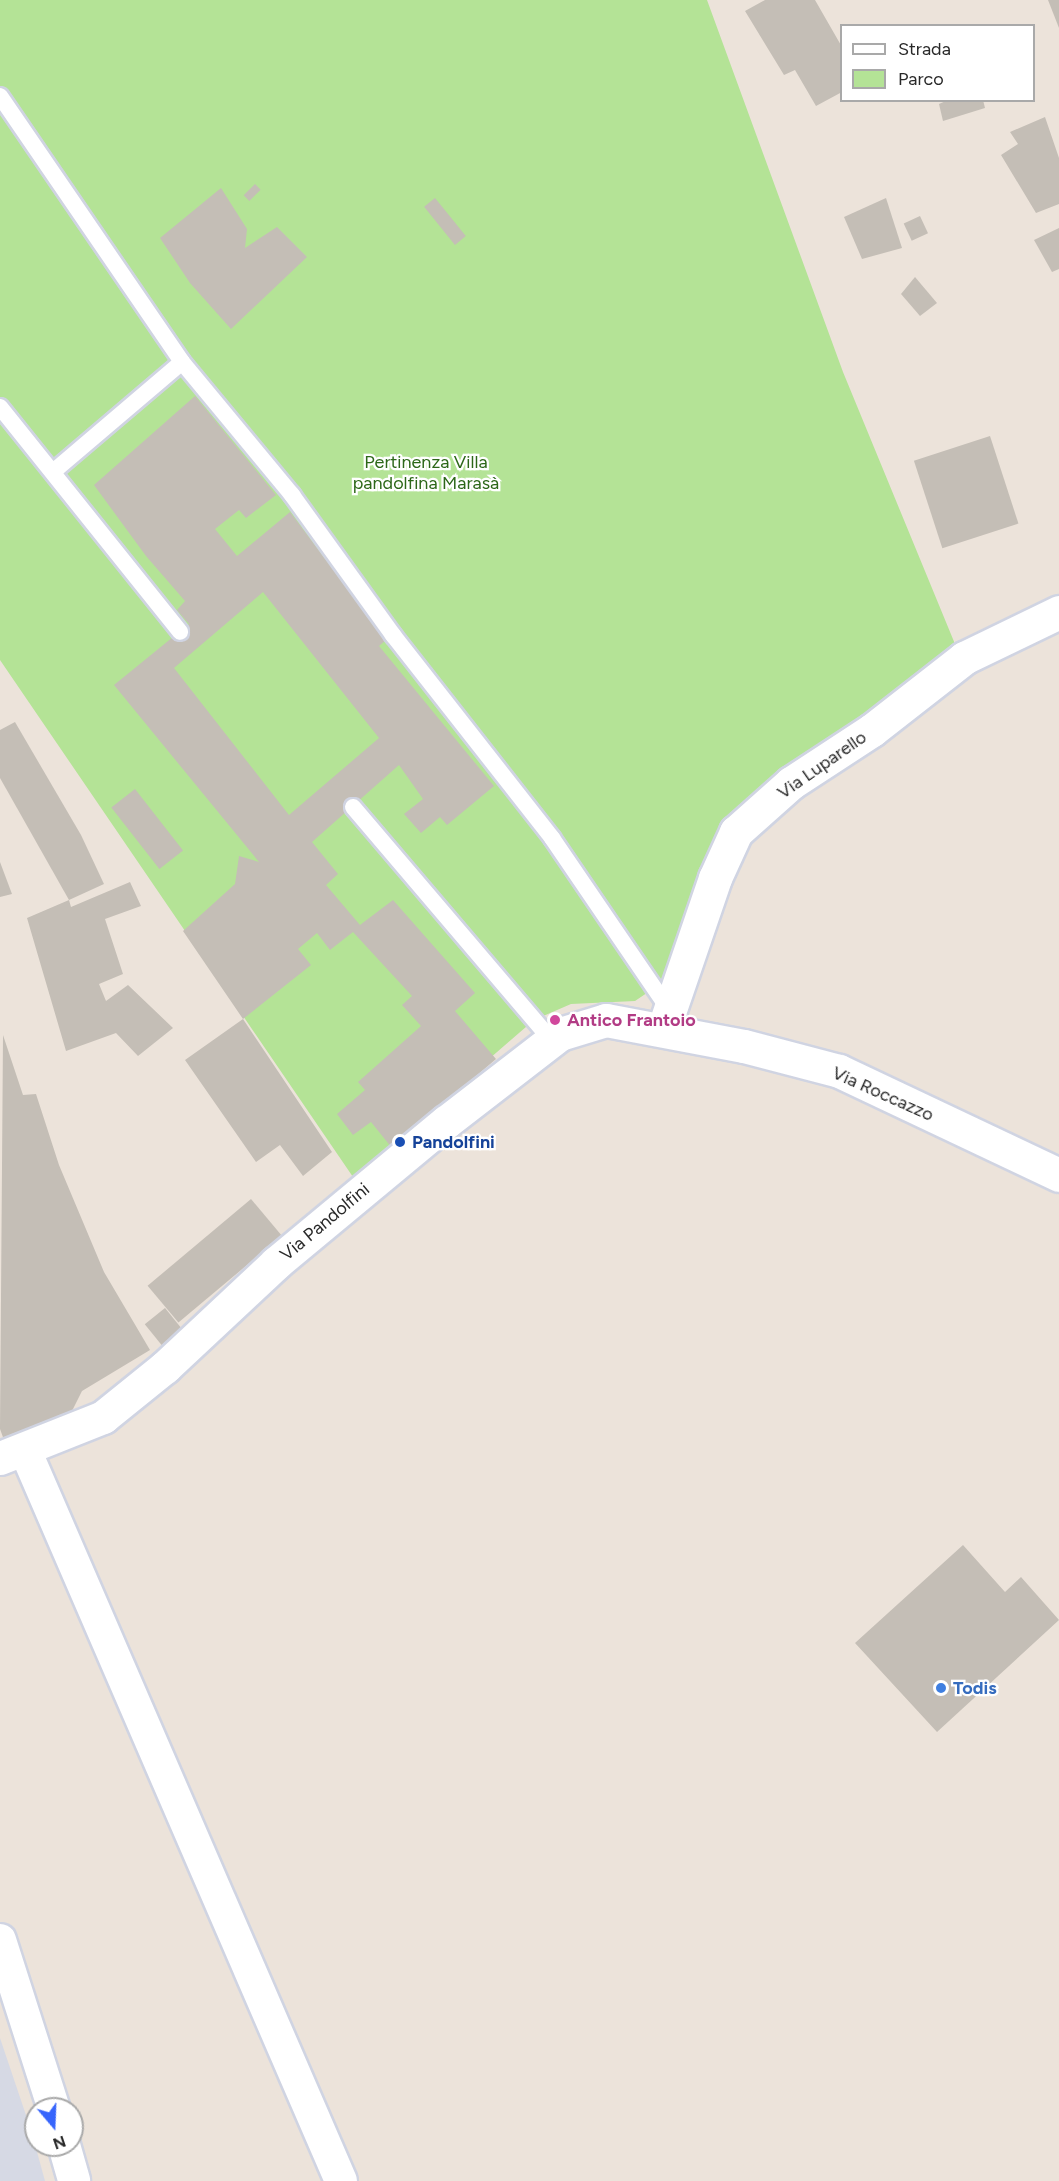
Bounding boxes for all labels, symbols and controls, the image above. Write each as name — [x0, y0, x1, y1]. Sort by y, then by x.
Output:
legend — [840, 24, 1035, 102]
text: Strada — [898, 38, 951, 60]
text: Parco — [898, 68, 944, 90]
park label: Pertinenza Villa pandolfina Marasà — [353, 452, 499, 494]
street label: Via Luparello — [773, 726, 871, 804]
place label: Antico Frantoio — [567, 1009, 696, 1031]
marker: Antico Frantoio — [548, 1013, 562, 1027]
street label: Via Roccazzo — [829, 1062, 937, 1126]
place label: Pandolfini — [412, 1131, 495, 1153]
marker: Pandolfini — [393, 1135, 407, 1149]
street label: Via Pandolfini — [276, 1178, 374, 1266]
place label: Todis — [953, 1677, 997, 1699]
marker: Todis — [934, 1681, 948, 1695]
north arrow — [24, 2097, 84, 2157]
text: N — [50, 2132, 68, 2154]

